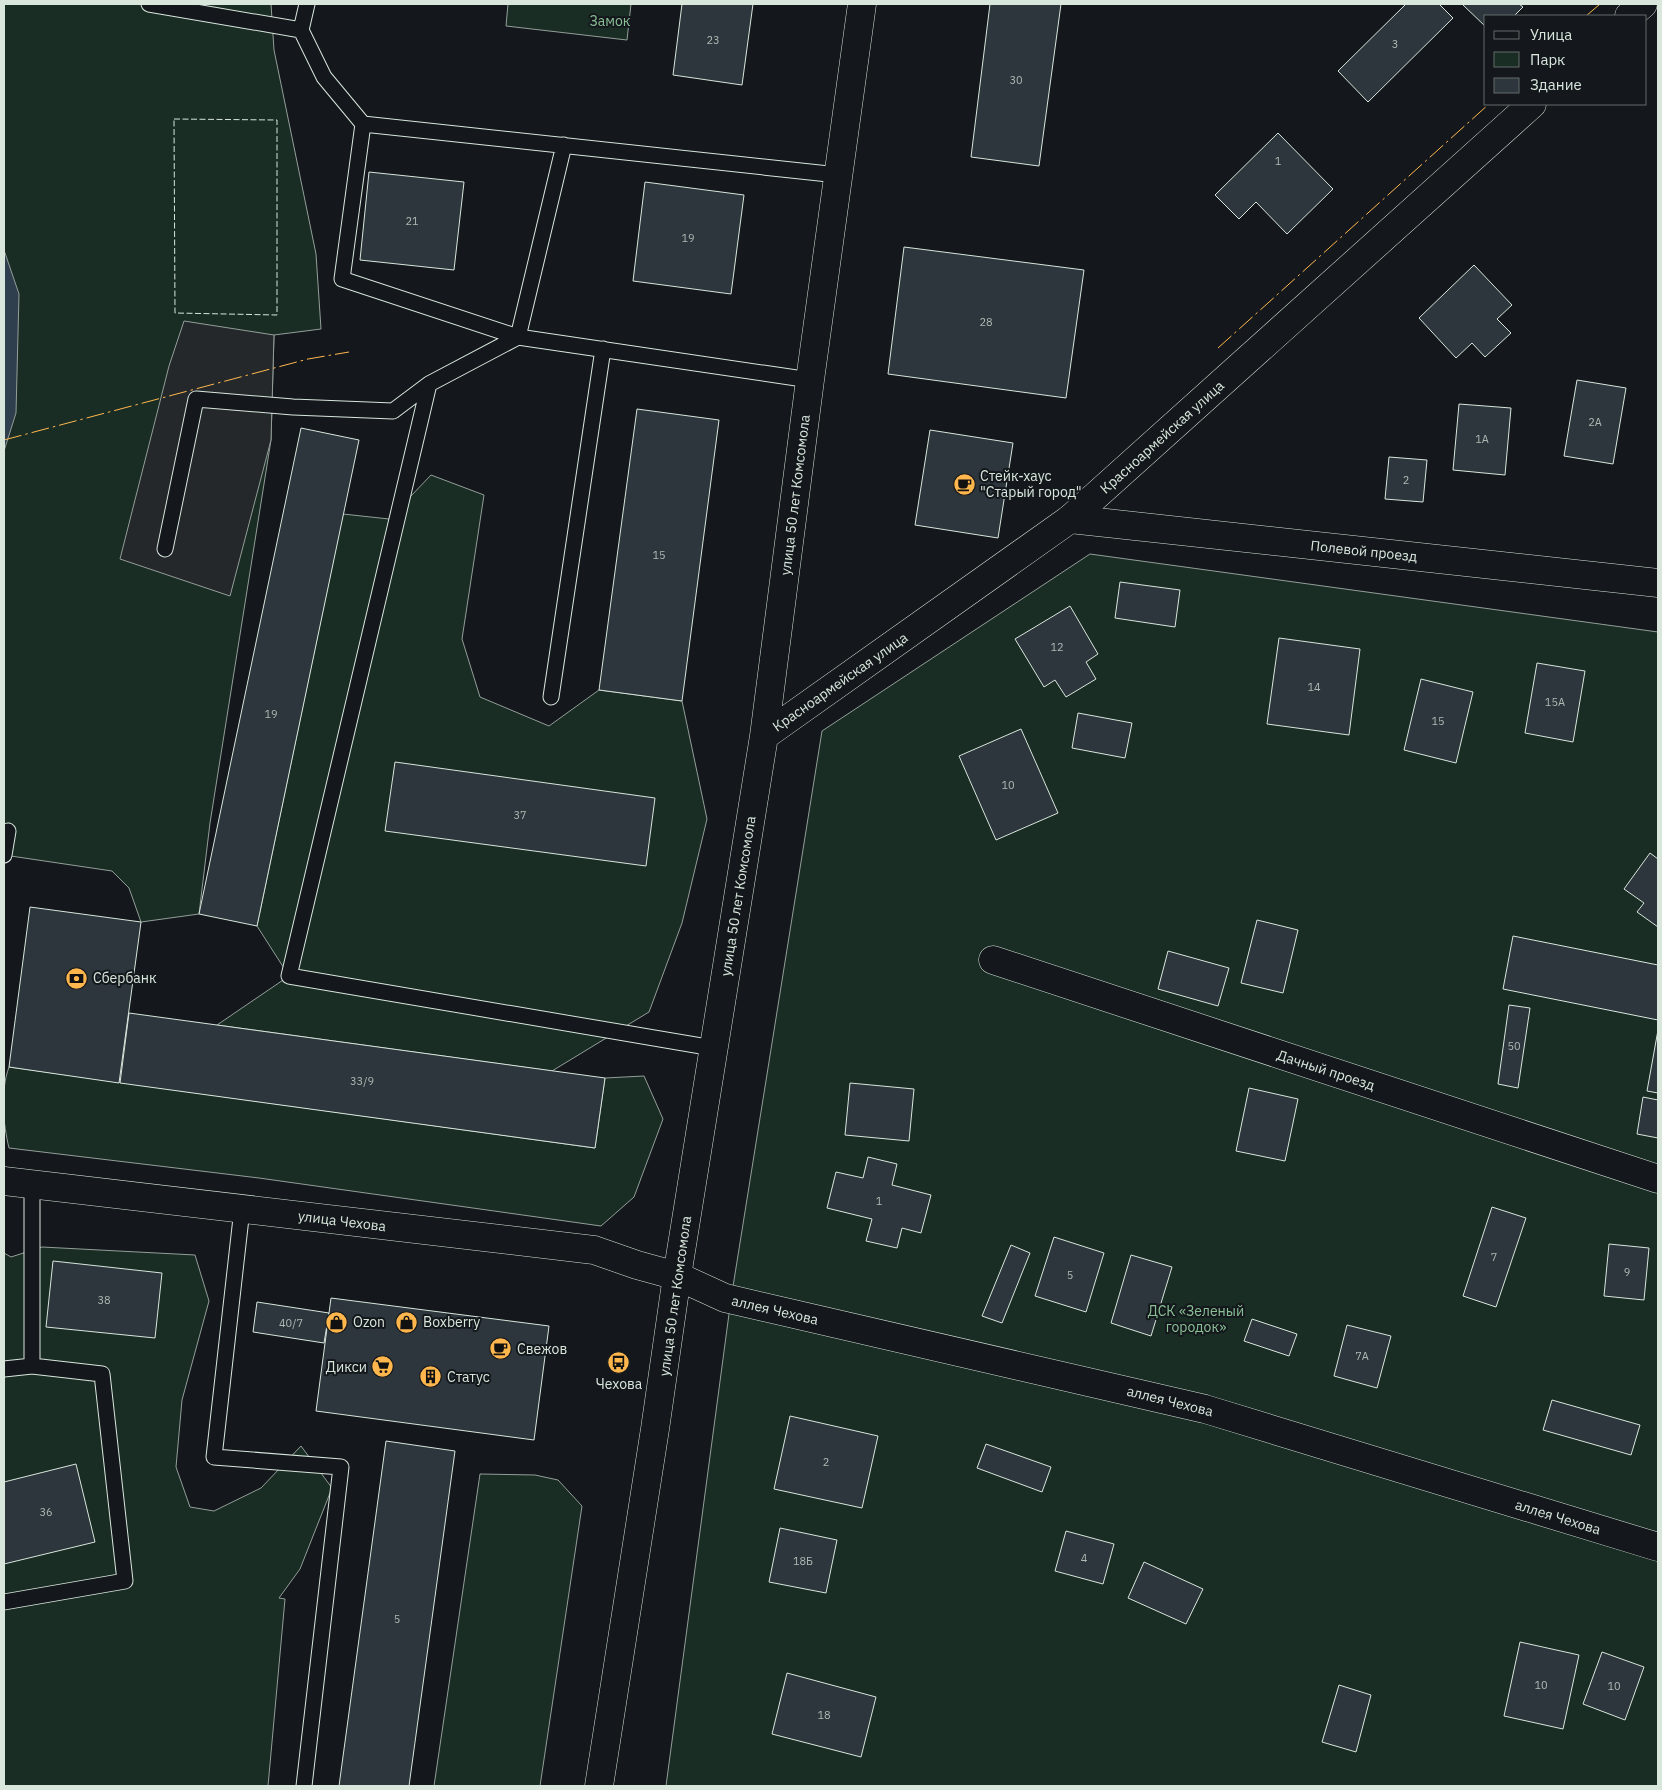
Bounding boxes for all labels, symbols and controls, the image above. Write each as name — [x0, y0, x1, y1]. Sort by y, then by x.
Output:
park label: Замок — [589, 12, 631, 30]
legend — [1484, 15, 1647, 105]
text: Улица — [1530, 25, 1572, 44]
house number: 23 — [706, 33, 720, 47]
house number: 3 — [1392, 37, 1398, 51]
text: Парк — [1530, 50, 1565, 69]
house number: 30 — [1009, 73, 1023, 87]
text: Здание — [1530, 75, 1582, 94]
house number: 1 — [1275, 154, 1282, 168]
house number: 21 — [405, 214, 419, 228]
house number: 19 — [681, 231, 695, 245]
house number: 28 — [979, 315, 993, 329]
street label: Красноармейская улица — [1096, 376, 1228, 498]
street label: улица 50 лет Комсомола — [776, 413, 814, 576]
house number: 2А — [1588, 415, 1602, 429]
house number: 1А — [1475, 432, 1489, 446]
place label: Стейк-хаус "Старый город" — [980, 467, 1082, 501]
cafe icon: Стейк-хаус "Старый город" — [952, 472, 976, 496]
house number: 2 — [1403, 473, 1409, 487]
street label: Полевой проезд — [1310, 536, 1418, 566]
house number: 15 — [652, 548, 666, 562]
street label: Красноармейская улица — [769, 628, 911, 736]
house number: 12 — [1050, 640, 1064, 654]
house number: 14 — [1307, 680, 1321, 694]
house number: 15А — [1545, 695, 1565, 709]
house number: 19 — [264, 707, 278, 721]
house number: 15 — [1431, 714, 1445, 728]
house number: 10 — [1001, 778, 1015, 792]
house number: 37 — [513, 808, 527, 822]
street label: улица 50 лет Комсомола — [716, 814, 760, 977]
bank icon: Сбербанк — [65, 966, 89, 990]
place label: Сбербанк — [93, 969, 157, 987]
house number: 50 — [1507, 1039, 1521, 1053]
street label: Дачный проезд — [1275, 1046, 1377, 1094]
house number: 33/9 — [350, 1074, 374, 1088]
house number: 1 — [876, 1194, 883, 1208]
street label: улица Чехова — [297, 1207, 388, 1235]
street label: улица 50 лет Комсомола — [655, 1214, 695, 1377]
house number: 7 — [1491, 1250, 1497, 1264]
house number: 9 — [1624, 1265, 1630, 1279]
house number: 5 — [1067, 1268, 1073, 1282]
street label: аллея Чехова — [730, 1291, 821, 1329]
house number: 38 — [97, 1293, 111, 1307]
park label: ДСК «Зеленый городок» — [1148, 1302, 1244, 1336]
shop icon: Ozon — [325, 1310, 349, 1334]
shop icon: Boxberry — [395, 1310, 419, 1334]
place label: Ozon — [353, 1313, 385, 1331]
place label: Boxberry — [423, 1313, 480, 1331]
house number: 40/7 — [279, 1316, 303, 1330]
cafe icon: Свежов — [489, 1337, 513, 1361]
place label: Свежов — [517, 1340, 567, 1358]
house number: 7А — [1355, 1349, 1369, 1363]
bus stop icon: Чехова — [607, 1350, 631, 1374]
supermarket icon: Дикси — [371, 1355, 395, 1379]
place label: Дикси — [326, 1358, 367, 1376]
building icon: Статус — [419, 1365, 443, 1389]
place label: Статус — [447, 1368, 490, 1386]
place label: Чехова — [596, 1375, 643, 1393]
street label: аллея Чехова — [1125, 1382, 1216, 1421]
house number: 2 — [823, 1455, 829, 1469]
street label: аллея Чехова — [1513, 1495, 1603, 1539]
house number: 36 — [39, 1505, 53, 1519]
house number: 4 — [1081, 1551, 1088, 1565]
house number: 18Б — [793, 1554, 813, 1568]
house number: 5 — [394, 1612, 400, 1626]
house number: 10 — [1534, 1678, 1548, 1692]
house number: 10 — [1607, 1679, 1621, 1693]
house number: 18 — [817, 1708, 831, 1722]

